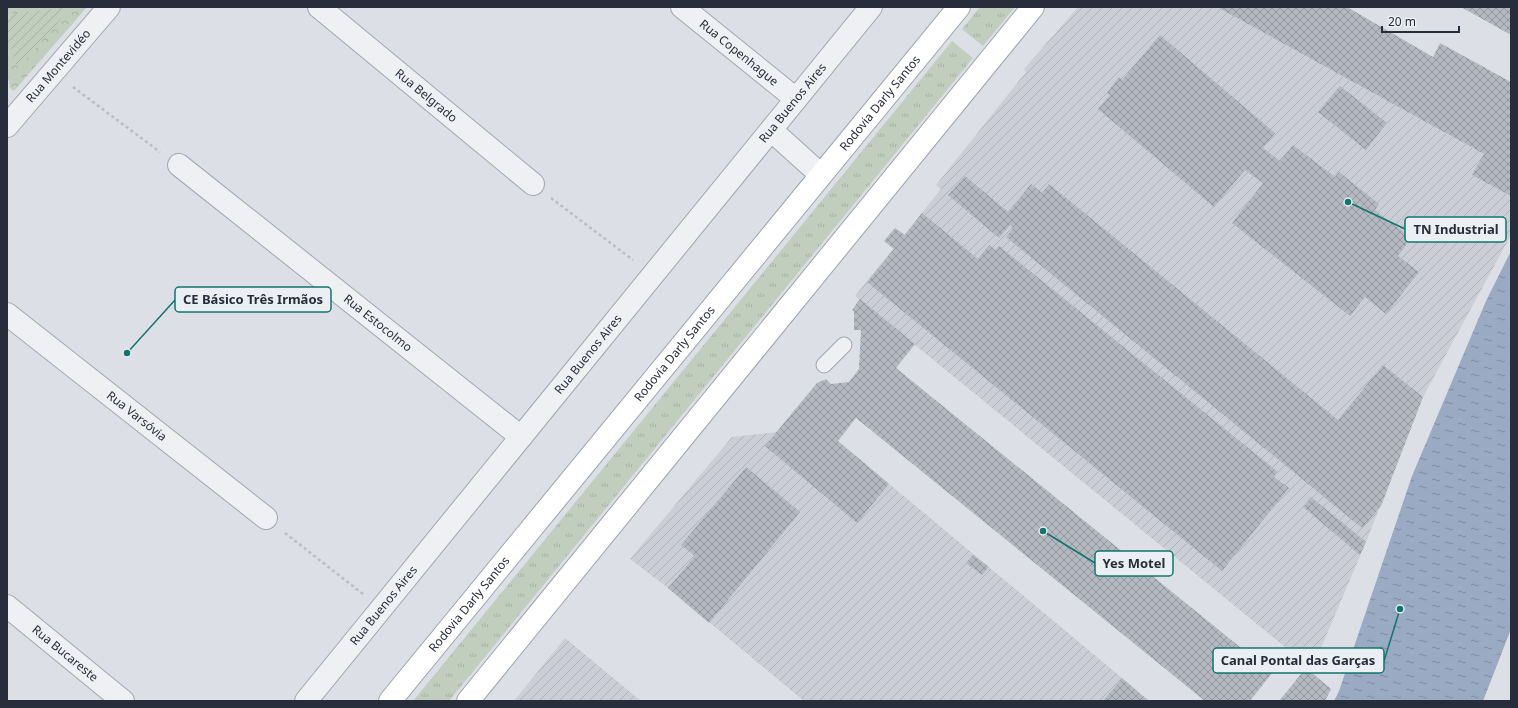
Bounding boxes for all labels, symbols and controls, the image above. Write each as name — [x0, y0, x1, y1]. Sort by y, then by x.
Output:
scale bar — [1382, 8, 1459, 34]
text: 20 m — [1388, 13, 1416, 30]
street label: Rua Copenhague — [696, 15, 782, 90]
street label: Rua Montevidéo — [22, 25, 94, 106]
street label: Rodovia Darly Santos — [835, 51, 924, 154]
street label: Rua Buenos Aires — [755, 59, 830, 146]
street label: Rua Belgrado — [392, 64, 461, 126]
callout: TN Industrial — [1405, 217, 1506, 242]
text: TN Industrial — [1413, 220, 1499, 238]
callout: CE Básico Três Irmãos — [175, 287, 331, 312]
text: CE Básico Três Irmãos — [183, 290, 323, 308]
street label: Rua Estocolmo — [340, 290, 416, 355]
street label: Rodovia Darly Santos — [630, 302, 719, 405]
street label: Rua Buenos Aires — [550, 310, 626, 398]
street label: Rua Varsóvia — [103, 387, 171, 445]
callout: Yes Motel — [1095, 551, 1173, 576]
street label: Rodovia Darly Santos — [425, 552, 513, 655]
text: Yes Motel — [1103, 554, 1165, 572]
street label: Rua Buenos Aires — [346, 562, 421, 649]
street label: Rua Bucareste — [29, 621, 102, 685]
callout: Canal Pontal das Garças — [1213, 648, 1384, 673]
text: Canal Pontal das Garças — [1221, 651, 1375, 669]

